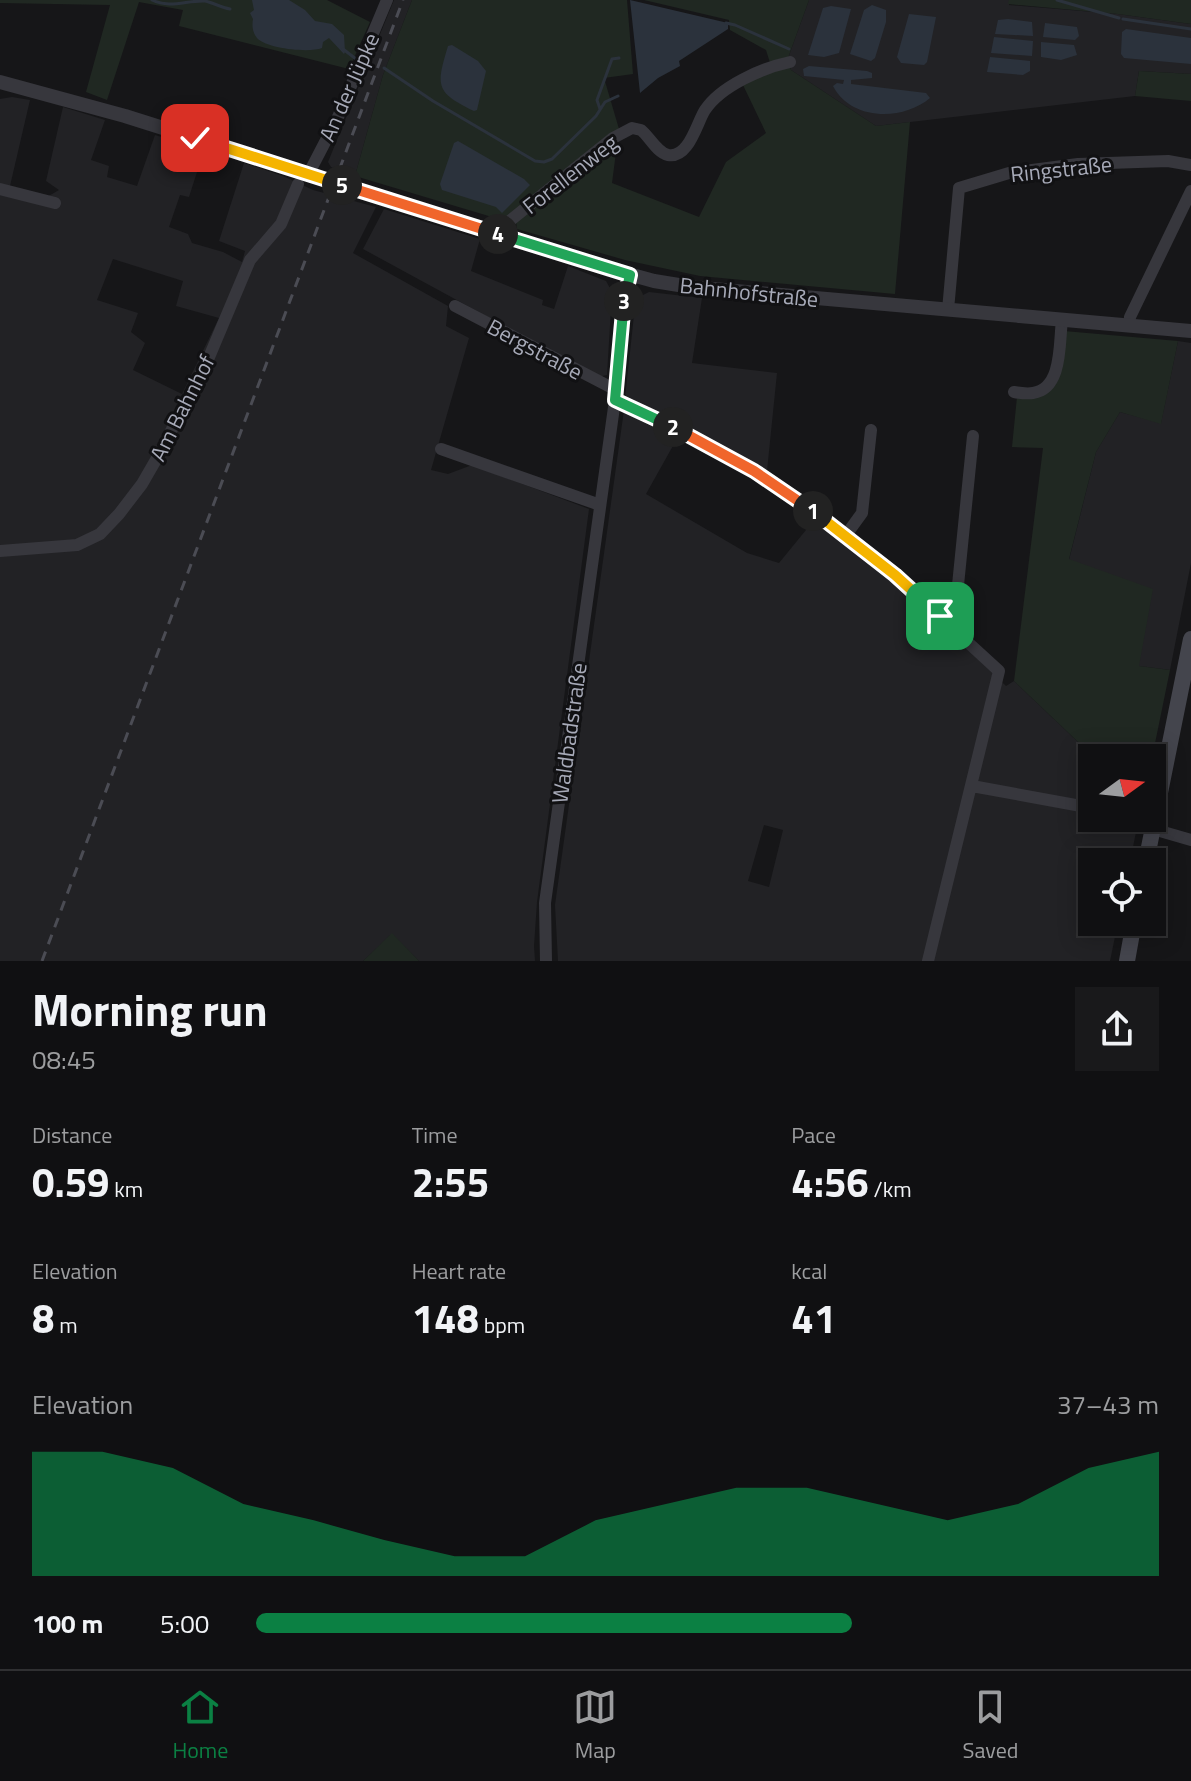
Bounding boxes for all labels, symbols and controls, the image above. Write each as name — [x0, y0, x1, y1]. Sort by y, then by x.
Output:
street label: An der Jüpke — [310, 27, 388, 147]
pin — [161, 104, 229, 172]
icon: check — [173, 116, 217, 160]
street label: Forellenweg — [515, 126, 625, 222]
street label: Ringstraße — [1009, 147, 1113, 191]
pin: 5 — [322, 165, 362, 205]
text: 5 — [336, 168, 348, 202]
pin: 4 — [478, 214, 518, 254]
text: 4 — [492, 217, 504, 251]
street label: Bahnhofstraße — [678, 268, 820, 316]
pin: 3 — [604, 281, 644, 321]
text: 3 — [618, 284, 630, 318]
street label: Bergstraße — [481, 310, 589, 388]
street label: Am Bahnhof — [141, 348, 224, 467]
pin: 2 — [653, 407, 693, 447]
text: 2 — [667, 410, 679, 444]
pin: 1 — [793, 491, 833, 531]
text: 1 — [807, 494, 819, 528]
pin — [906, 582, 974, 650]
icon: arrive — [918, 594, 962, 638]
street label: Waldbadstraße — [542, 661, 596, 805]
north arrow — [1078, 744, 1166, 832]
map controls — [1078, 744, 1166, 936]
button: locate — [1078, 848, 1166, 936]
text: Morning run — [32, 976, 268, 1043]
button: share — [1075, 987, 1159, 1071]
text: 08:45 — [32, 1040, 96, 1079]
text: Distance — [32, 1118, 112, 1152]
text: Time — [412, 1118, 458, 1152]
text: Pace — [791, 1118, 836, 1152]
text: 0.59 — [32, 1152, 109, 1213]
text: 2:55 — [412, 1152, 489, 1213]
text: 4:56 — [791, 1152, 869, 1213]
text: km — [109, 1172, 143, 1206]
text: /km — [869, 1172, 912, 1206]
text: Elevation — [32, 1254, 118, 1288]
text: Heart rate — [412, 1254, 506, 1288]
text: kcal — [791, 1254, 827, 1288]
text: 8 — [32, 1288, 54, 1349]
text: 148 — [412, 1288, 479, 1349]
text: 41 — [791, 1288, 836, 1349]
text: m — [54, 1308, 78, 1342]
text: bpm — [479, 1308, 525, 1342]
text: Elevation — [32, 1385, 133, 1424]
text: 37–43 m — [1057, 1385, 1159, 1424]
text: 100 m — [32, 1604, 103, 1643]
text: 5:00 — [160, 1604, 209, 1643]
tab: Home — [173, 1685, 228, 1767]
tab: Map — [573, 1685, 617, 1767]
tab: Saved — [962, 1685, 1018, 1767]

